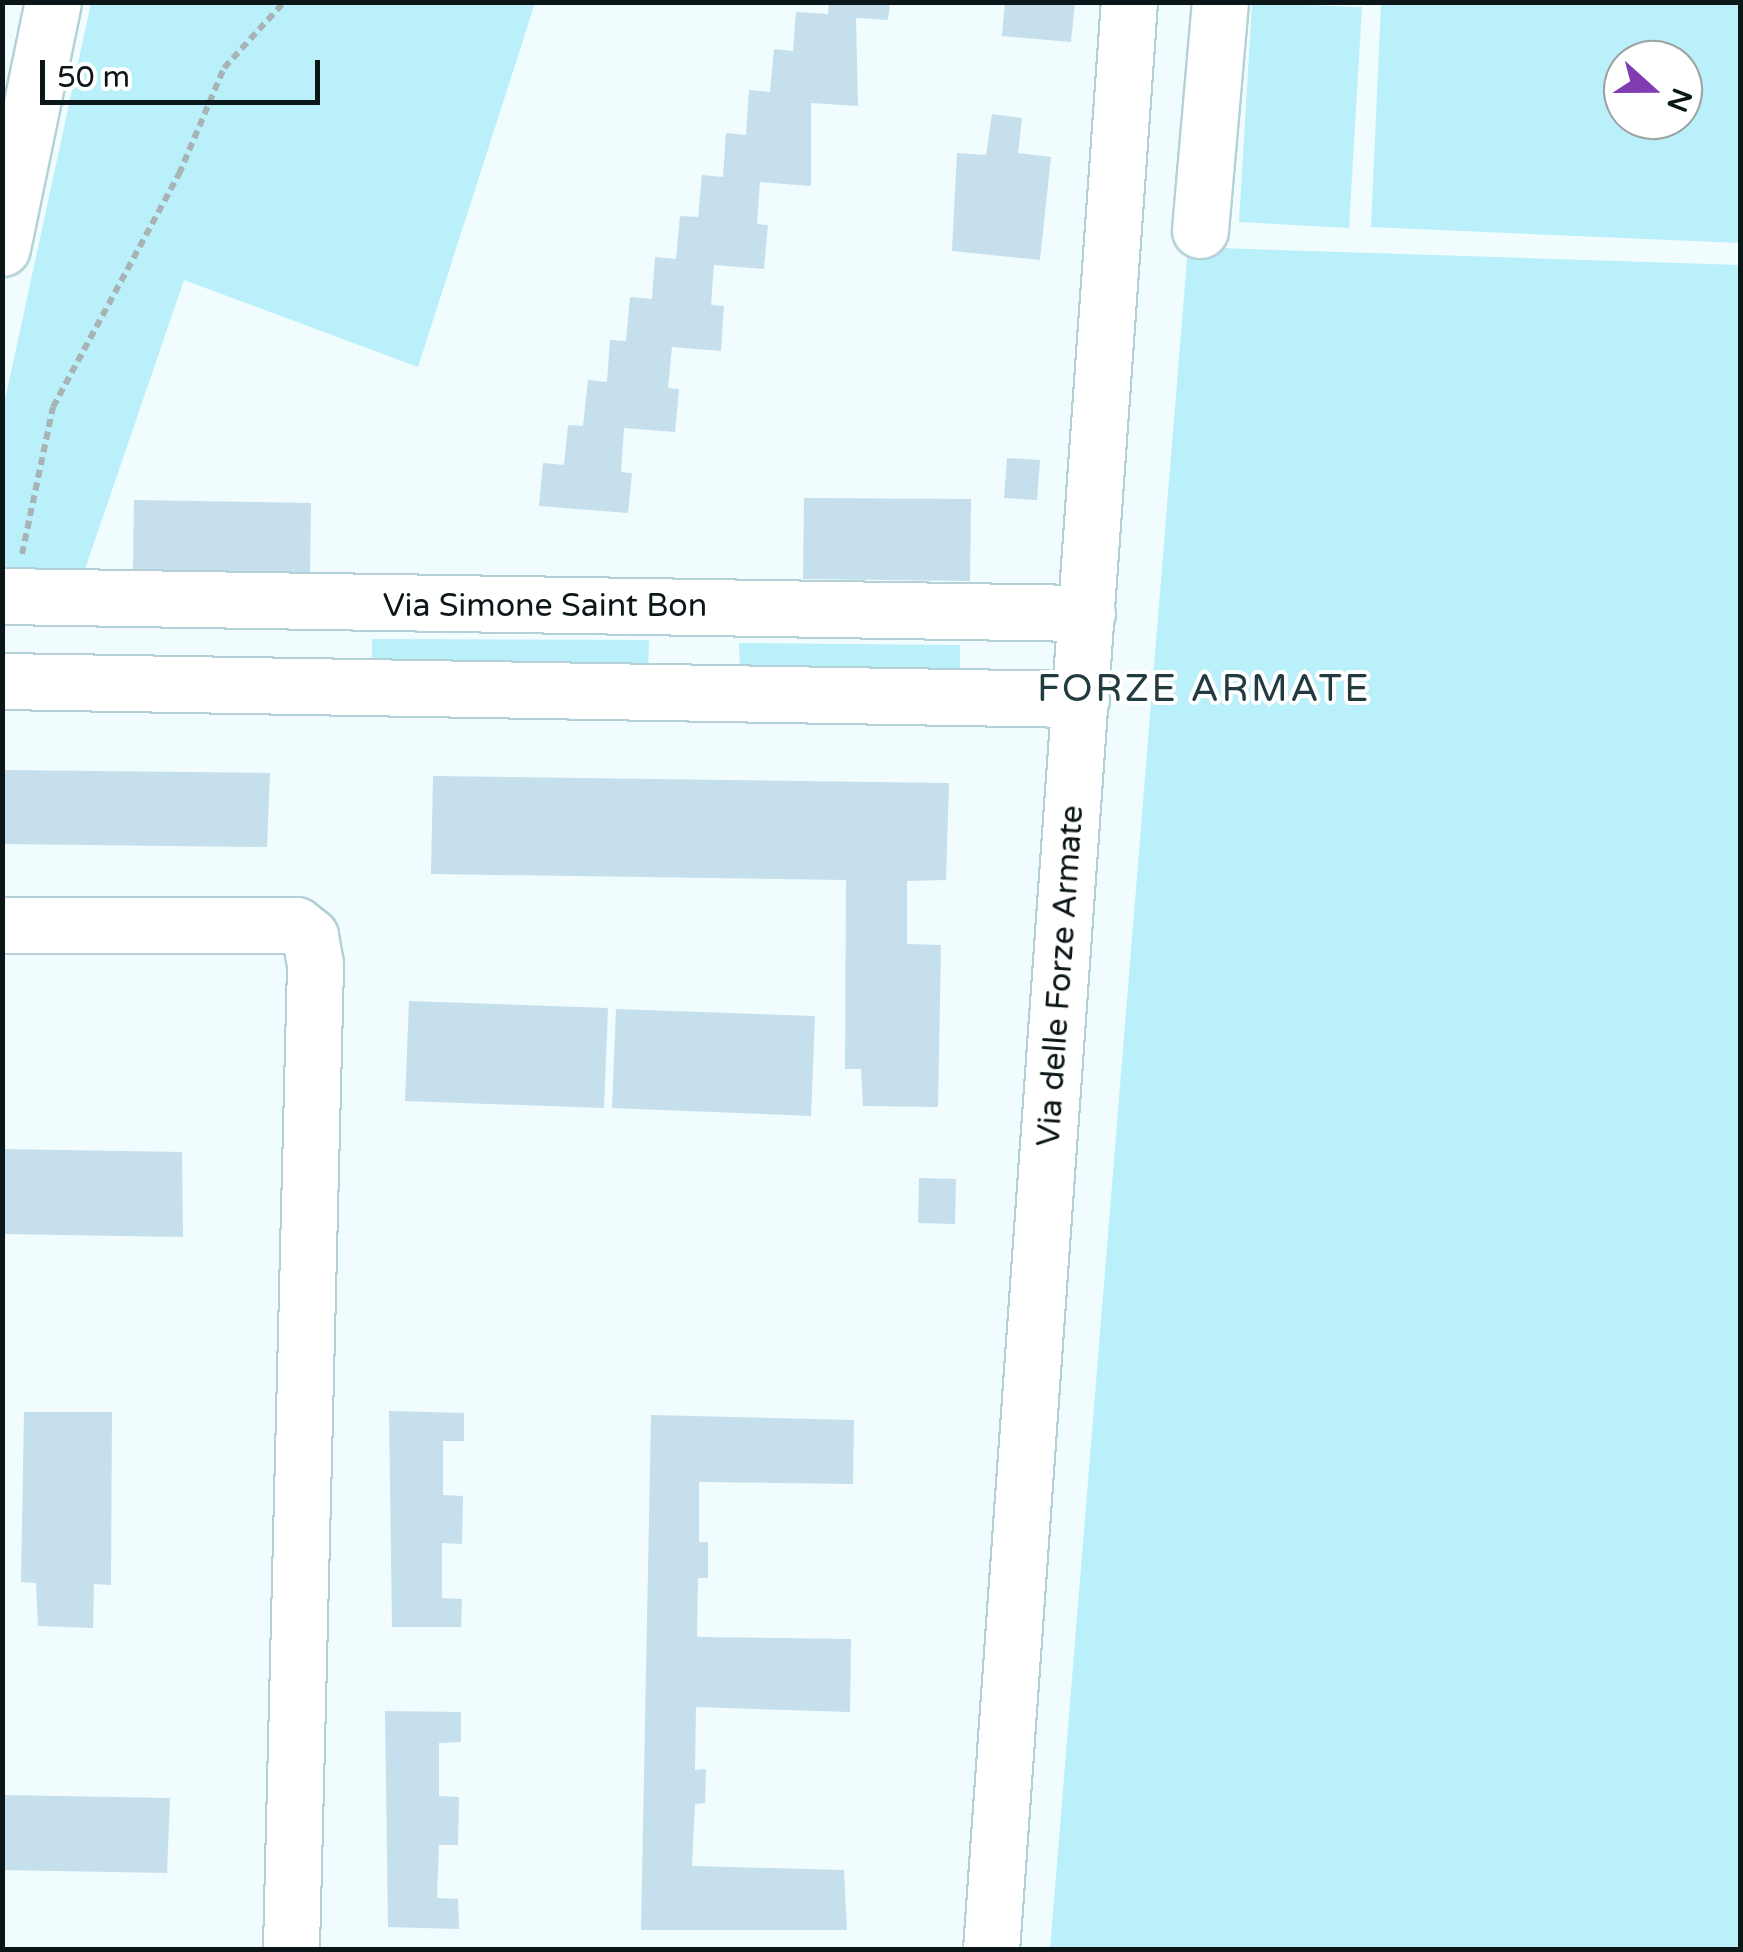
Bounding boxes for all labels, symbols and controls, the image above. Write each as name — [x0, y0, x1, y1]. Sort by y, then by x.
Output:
scale bar — [45, 40, 325, 102]
north arrow — [1603, 40, 1703, 140]
text: 50 m — [57, 59, 130, 96]
text: N — [1659, 83, 1699, 117]
street label: Via Simone Saint Bon — [383, 587, 707, 625]
district label: FORZE ARMATE — [1037, 667, 1371, 713]
street label: Via delle Forze Armate — [1030, 804, 1092, 1148]

